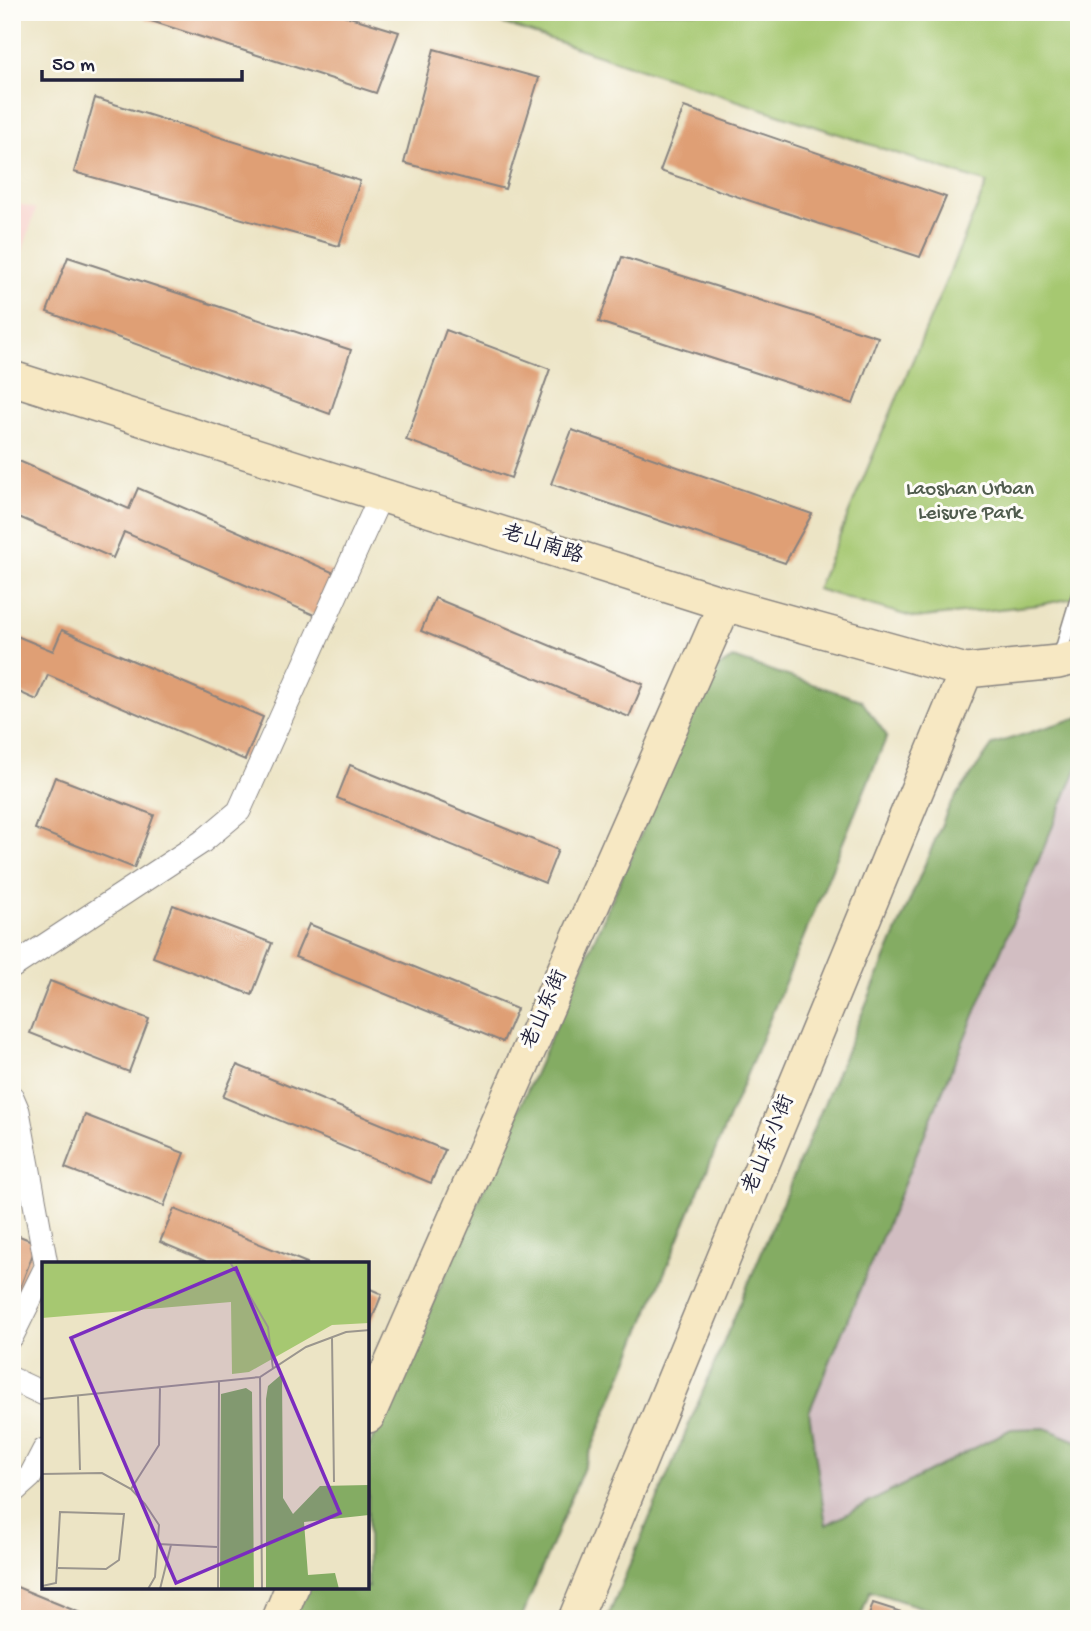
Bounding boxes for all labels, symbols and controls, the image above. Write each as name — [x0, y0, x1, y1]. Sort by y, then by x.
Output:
scale bar — [42, 38, 242, 82]
text: 50 m — [52, 54, 95, 79]
park label: Laoshan Urban Leisure Park — [906, 478, 1034, 527]
street label: 老山南路 — [498, 519, 586, 571]
street label: 老山东街 — [516, 966, 575, 1053]
street label: 老山东小街 — [737, 1091, 801, 1198]
inset map — [42, 1262, 369, 1589]

